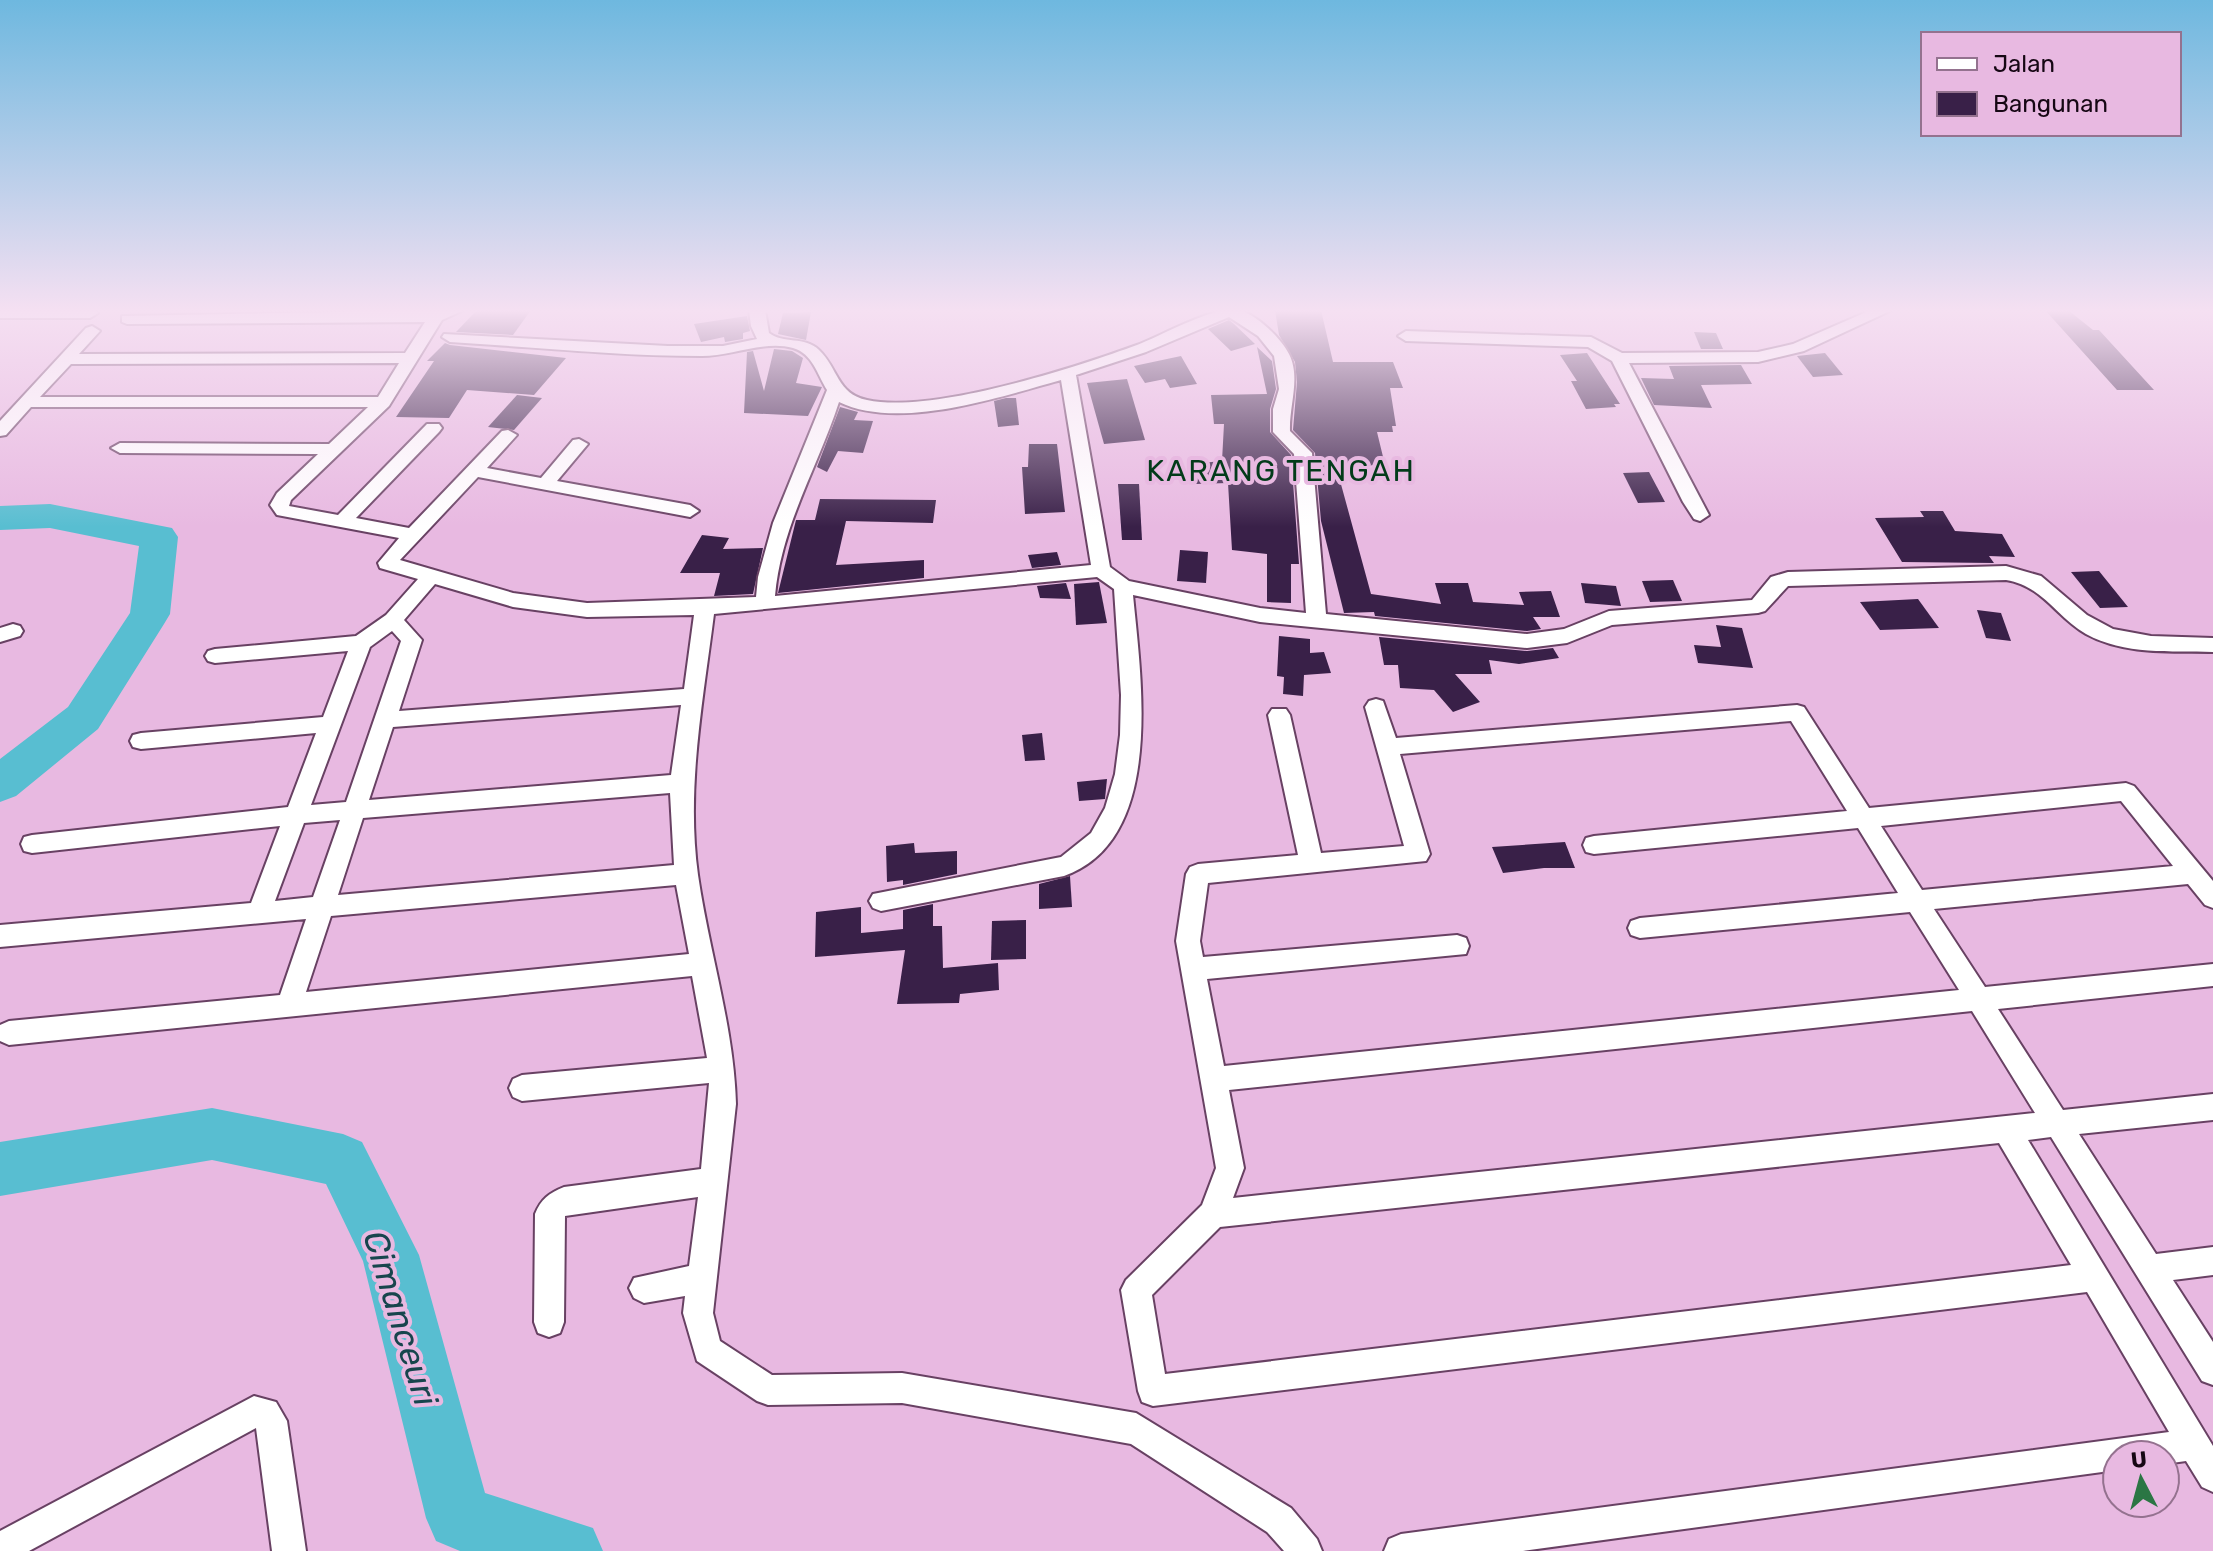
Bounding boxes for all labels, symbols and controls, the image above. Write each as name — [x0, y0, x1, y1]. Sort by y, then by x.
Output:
legend — [1921, 32, 2181, 136]
text: Jalan — [1993, 50, 2055, 78]
text: Bangunan — [1993, 90, 2108, 118]
district label: KARANG TENGAH — [1146, 453, 1416, 489]
water label: Cimanceuri — [354, 1226, 447, 1411]
north arrow — [2101, 1439, 2181, 1519]
text: U — [2130, 1445, 2148, 1474]

